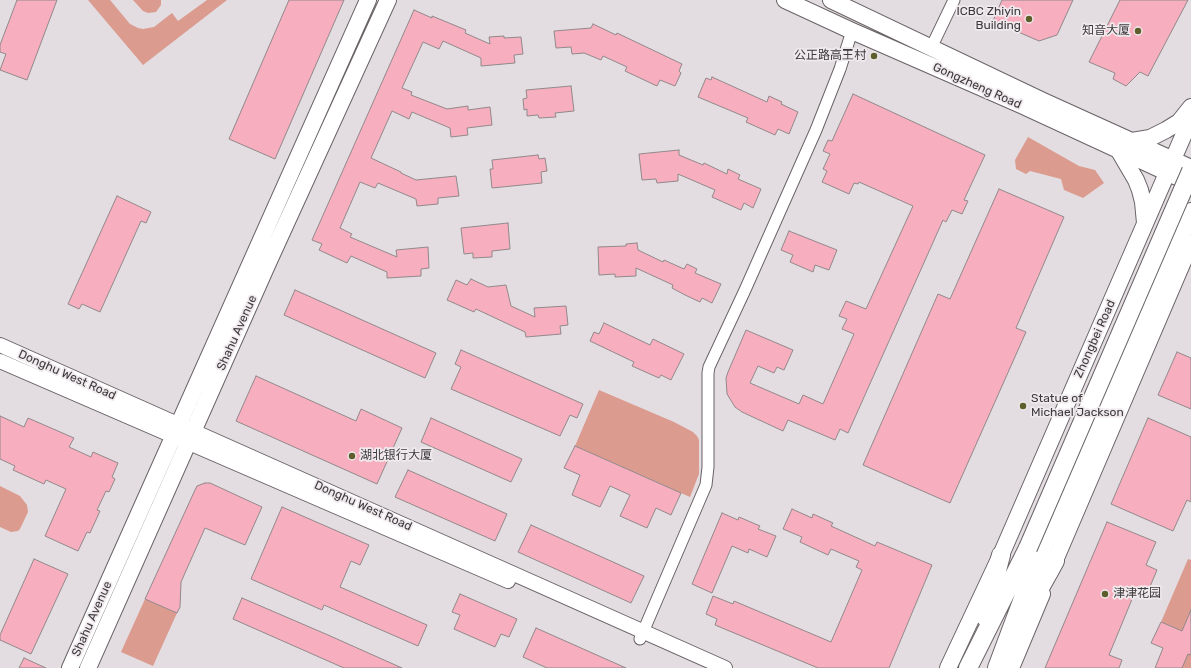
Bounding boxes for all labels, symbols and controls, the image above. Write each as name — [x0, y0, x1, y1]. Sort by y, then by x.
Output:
place label: ICBC Zhiyin Building — [957, 5, 1021, 33]
marker: ICBC Zhiyin Building — [1024, 14, 1034, 24]
place label: 知音大厦 — [1082, 24, 1130, 38]
marker: 知音大厦 — [1133, 26, 1143, 36]
place label: 公正路高王村 — [794, 49, 866, 63]
marker: 公正路高王村 — [869, 51, 879, 61]
street label: Gongzheng Road — [930, 60, 1024, 112]
street label: Shahu Avenue — [214, 293, 260, 373]
street label: Zhongbei Road — [1071, 298, 1119, 380]
street label: Donghu West Road — [16, 347, 118, 403]
place label: Statue of Michael Jackson — [1031, 392, 1124, 420]
marker: Statue of Michael Jackson — [1018, 401, 1028, 411]
place label: 湖北银行大厦 — [360, 449, 432, 463]
marker: 湖北银行大厦 — [347, 451, 357, 461]
street label: Donghu West Road — [312, 478, 414, 534]
street label: Shahu Avenue — [69, 579, 115, 659]
place label: 津津花园 — [1113, 587, 1161, 601]
marker: 津津花园 — [1100, 589, 1110, 599]

